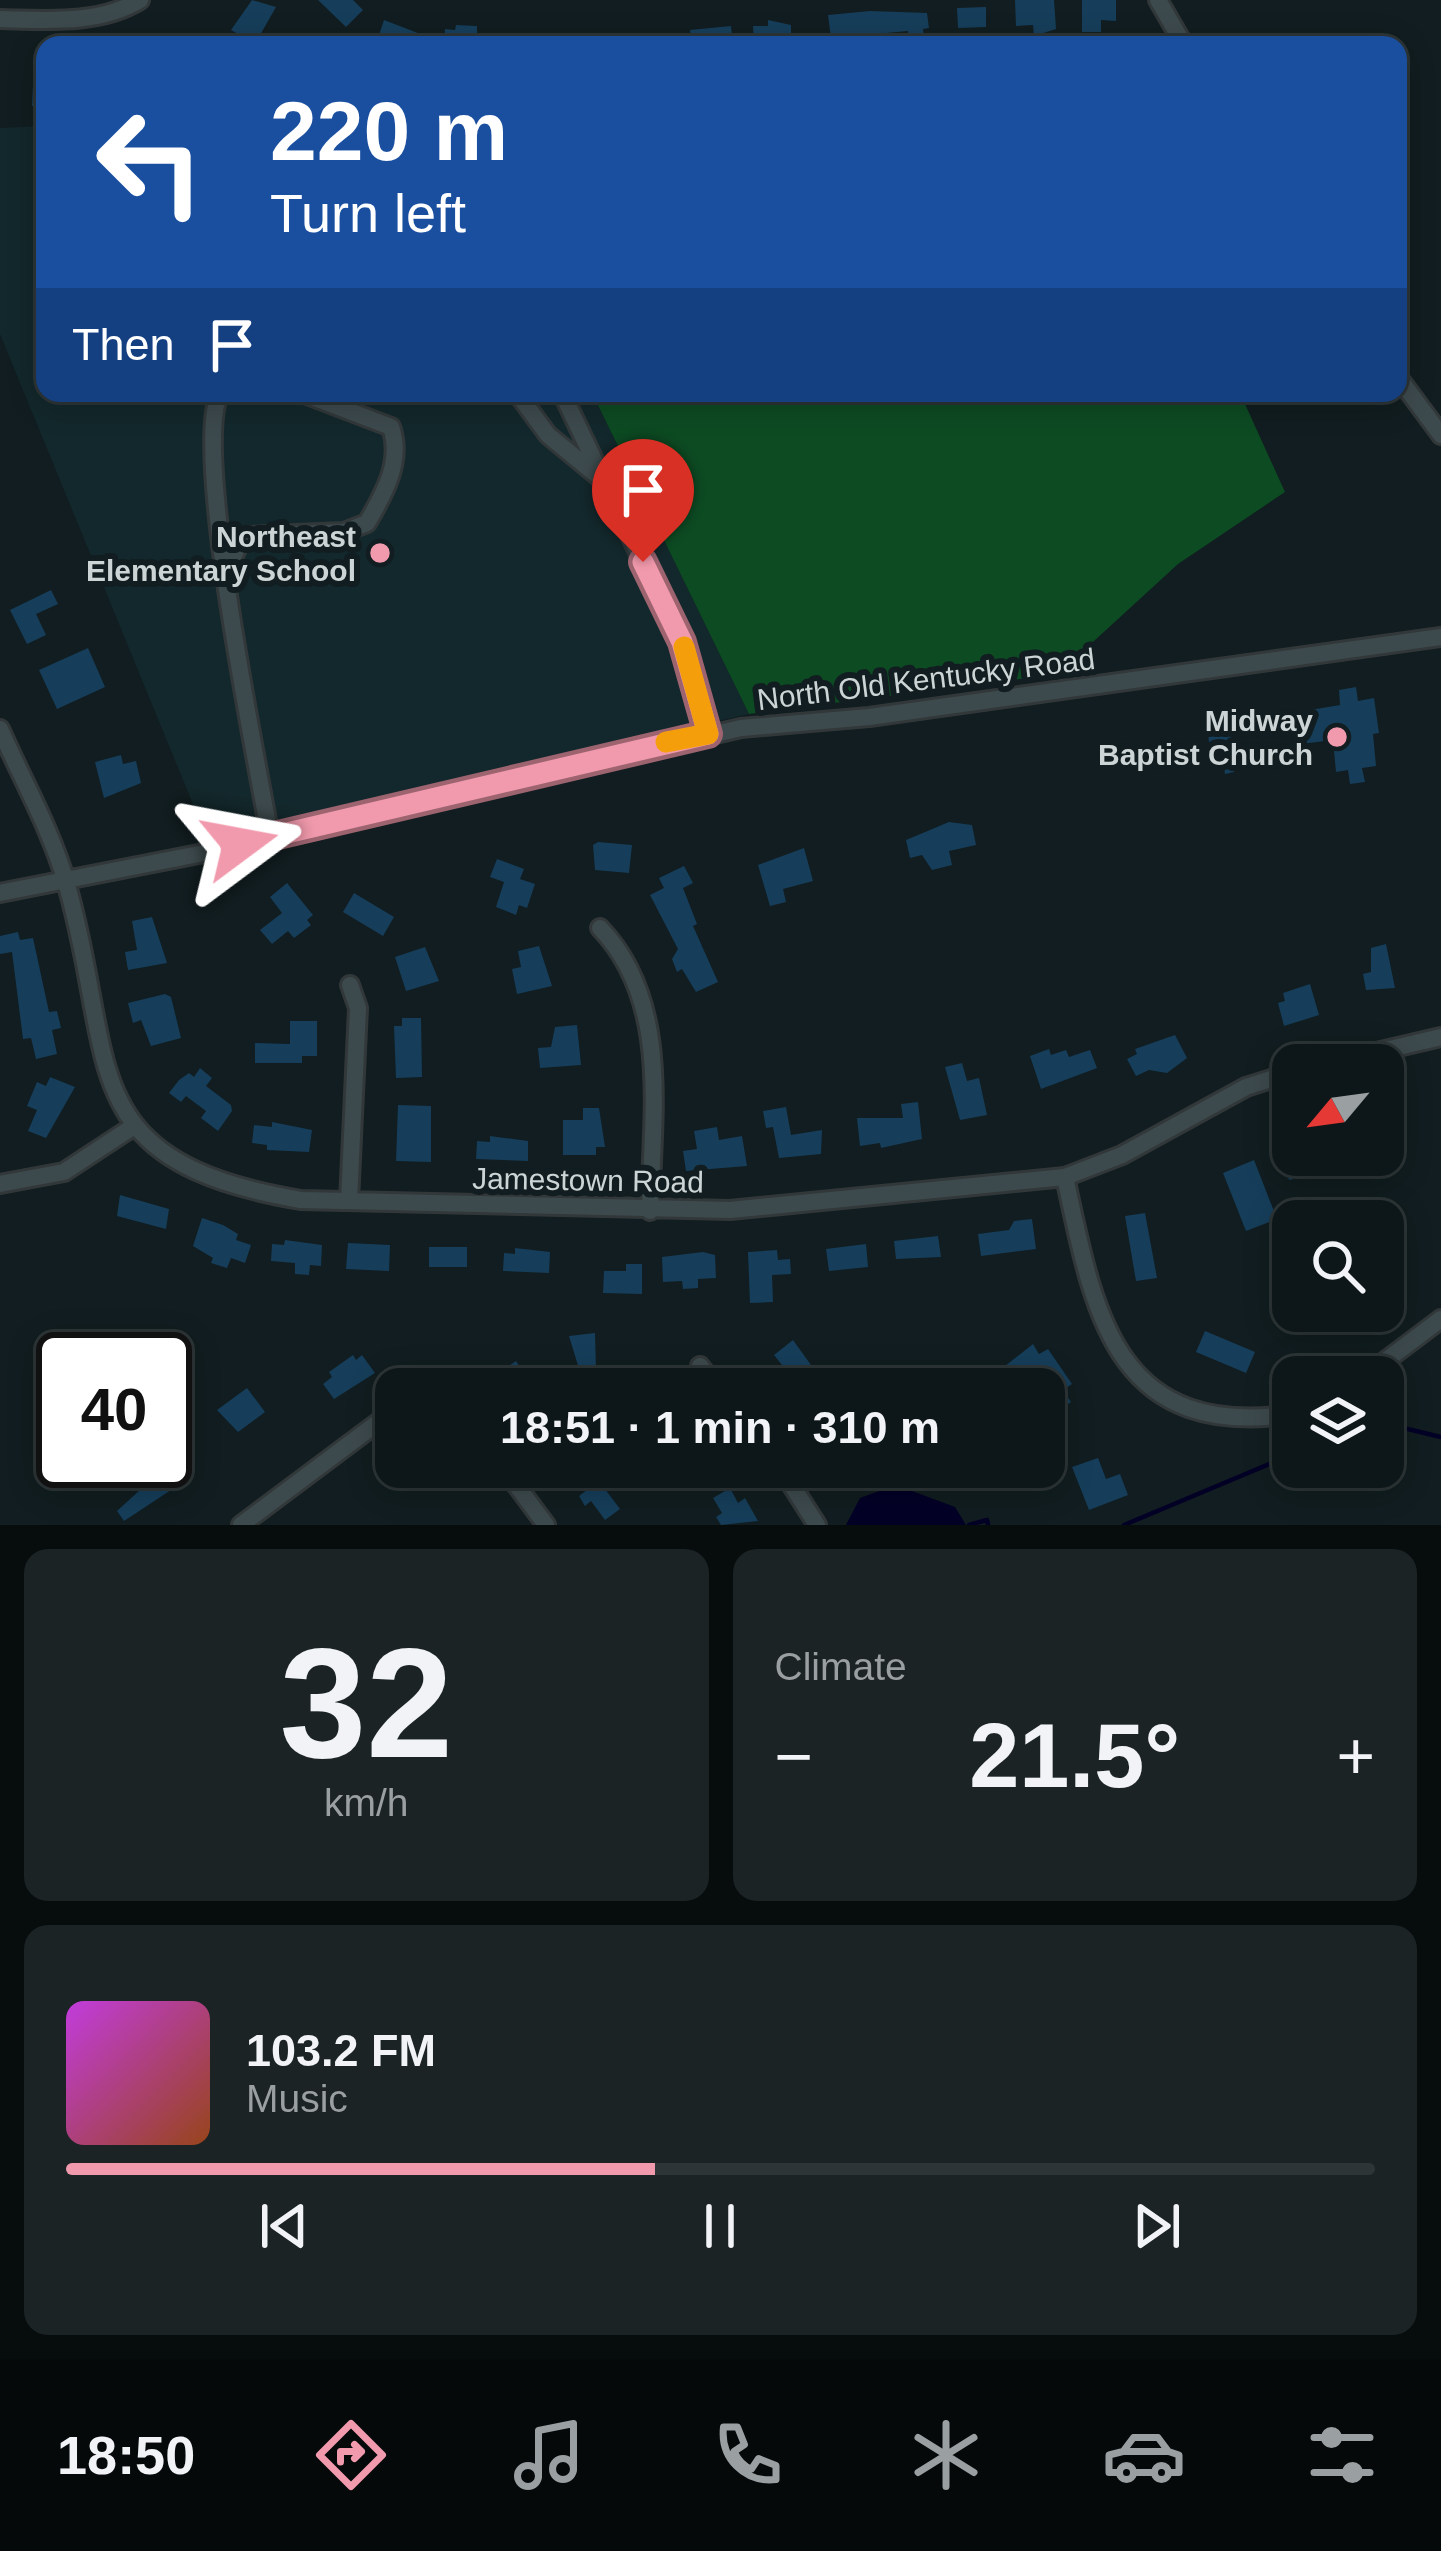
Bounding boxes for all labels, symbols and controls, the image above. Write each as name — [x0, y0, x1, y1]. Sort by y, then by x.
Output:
icon: left — [72, 84, 228, 240]
text: 220 m — [270, 84, 508, 178]
text: Turn left — [270, 183, 466, 243]
icon: arrive — [199, 312, 265, 378]
text: Then — [72, 319, 175, 370]
pin — [592, 439, 694, 562]
icon: arrive — [610, 457, 676, 523]
place label: Northeast Elementary School — [86, 520, 356, 587]
marker: Northeast Elementary School — [367, 540, 393, 566]
street label: North Old Kentucky Road — [755, 642, 1097, 716]
place label: Midway Baptist Church — [1098, 704, 1313, 771]
marker: Midway Baptist Church — [1324, 724, 1350, 750]
position arrow — [177, 781, 303, 907]
north arrow — [1272, 1044, 1404, 1176]
map controls — [1272, 1044, 1404, 1488]
street label: Jamestown Road — [472, 1161, 704, 1199]
button: search — [1272, 1200, 1404, 1332]
speed limit sign: 40 — [36, 1332, 192, 1488]
button: layers — [1272, 1356, 1404, 1488]
text: 18:51 · 1 min · 310 m — [500, 1402, 940, 1453]
text: 32 — [279, 1616, 453, 1790]
text: Climate — [775, 1645, 907, 1688]
text: 21.5° — [969, 1706, 1180, 1806]
text: − — [775, 1719, 813, 1793]
text: + — [1336, 1719, 1375, 1793]
text: km/h — [324, 1781, 409, 1824]
text: 103.2 FM — [246, 2025, 436, 2076]
text: Music — [246, 2077, 348, 2120]
icon: previous — [251, 2193, 317, 2259]
icon: pause — [687, 2193, 753, 2259]
icon: next — [1124, 2193, 1190, 2259]
icon: directions — [309, 2413, 393, 2497]
icon: music — [507, 2413, 591, 2497]
icon: phone — [706, 2413, 790, 2497]
icon: climate — [904, 2413, 988, 2497]
icon: car — [1102, 2413, 1186, 2497]
icon: filters — [1300, 2413, 1384, 2497]
text: 18:50 — [57, 2425, 195, 2485]

